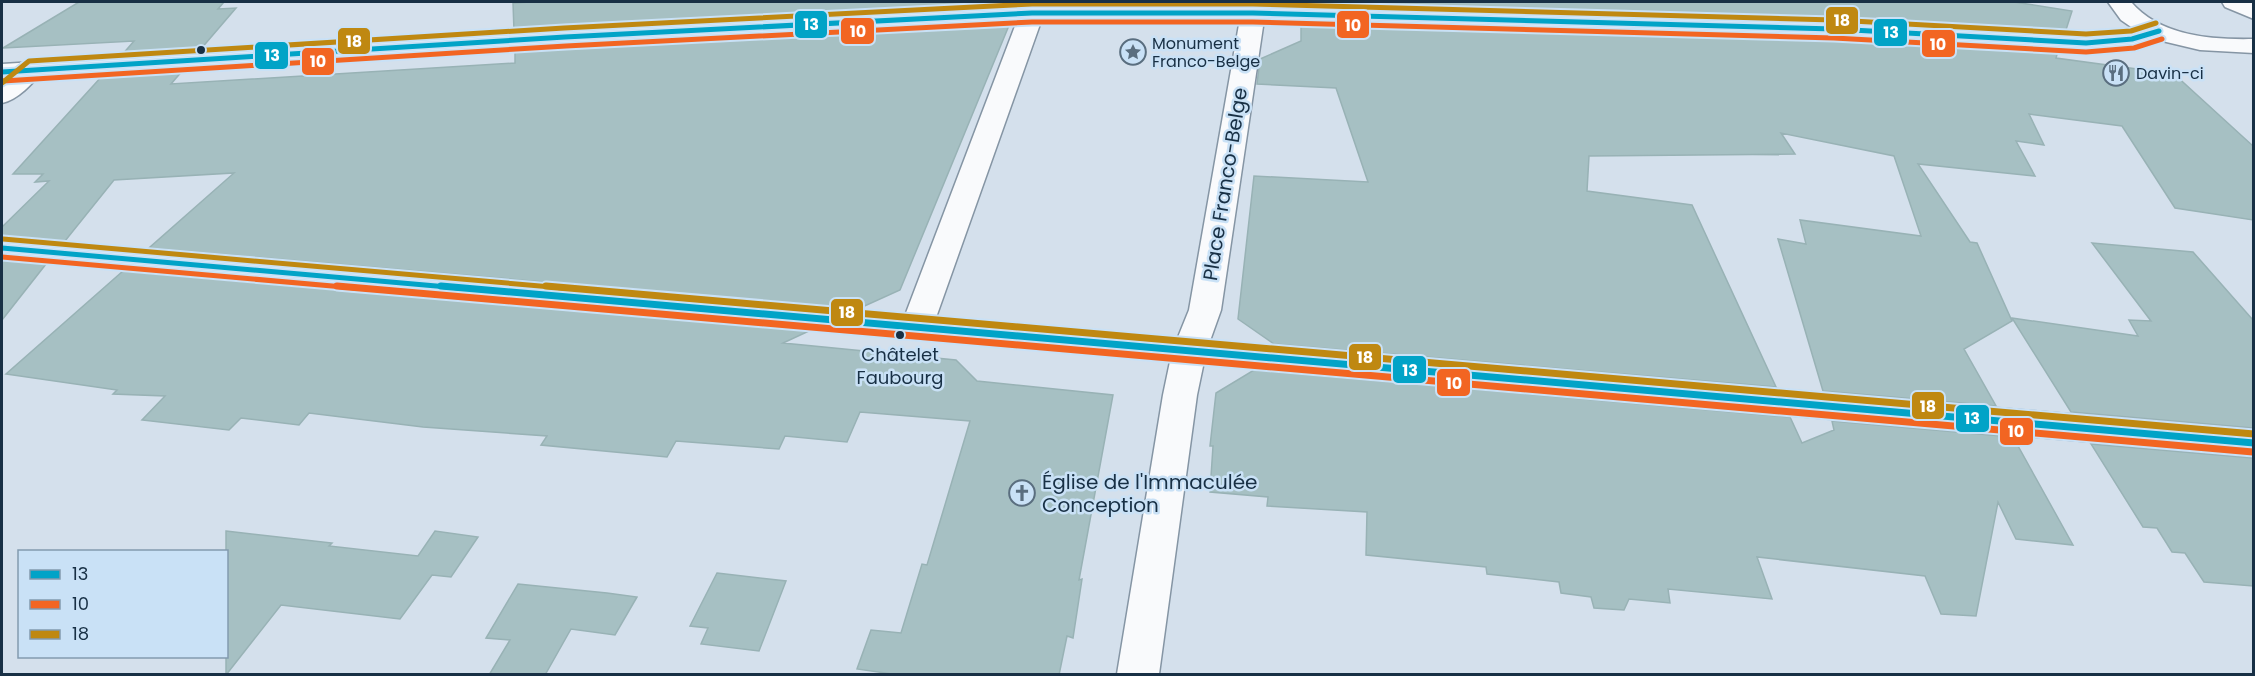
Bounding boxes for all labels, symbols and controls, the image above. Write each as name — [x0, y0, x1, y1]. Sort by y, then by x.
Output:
line badge: 18 — [1825, 6, 1859, 35]
text: 18 — [1834, 9, 1850, 32]
line badge: 13 — [794, 10, 828, 39]
line badge: 10 — [1336, 10, 1370, 39]
text: 13 — [803, 13, 819, 36]
text: 10 — [1345, 14, 1361, 37]
line badge: 10 — [840, 17, 875, 45]
line badge: 13 — [1873, 18, 1908, 47]
text: 10 — [850, 20, 866, 43]
text: 13 — [1883, 21, 1899, 44]
line badge: 18 — [337, 27, 371, 55]
line badge: 10 — [1921, 29, 1956, 58]
text: 18 — [346, 30, 362, 53]
place label: Monument Franco-Belge — [1152, 32, 1260, 73]
text: 10 — [1930, 33, 1946, 56]
place icon: Monument Franco-Belge — [1118, 37, 1148, 67]
line badge: 13 — [254, 41, 289, 70]
unlabelled marker — [195, 44, 207, 56]
text: 13 — [264, 44, 280, 67]
line badge: 10 — [301, 47, 335, 76]
text: 10 — [310, 50, 326, 73]
restaurant icon: Davin-ci — [2101, 58, 2131, 88]
place label: Davin-ci — [2136, 62, 2204, 85]
street label: Place Franco-Belge — [1196, 85, 1254, 283]
line badge: 18 — [830, 298, 864, 327]
text: 18 — [839, 301, 855, 324]
marker: Châtelet Faubourg — [894, 329, 906, 341]
place label: Châtelet Faubourg — [857, 342, 943, 390]
line badge: 18 — [1348, 343, 1382, 371]
text: 18 — [1357, 346, 1373, 369]
line badge: 13 — [1392, 355, 1427, 384]
text: 13 — [1402, 359, 1418, 382]
line badge: 10 — [1436, 368, 1471, 397]
text: 10 — [1446, 372, 1462, 395]
line badge: 18 — [1911, 391, 1945, 420]
text: 18 — [1920, 395, 1936, 418]
line badge: 13 — [1955, 404, 1990, 433]
text: 13 — [1964, 407, 1980, 430]
line badge: 10 — [1999, 417, 2034, 446]
text: 10 — [2008, 420, 2024, 443]
place label: Église de l'Immaculée Conception — [1042, 468, 1257, 519]
church icon: Église de l'Immaculée Conception — [1007, 478, 1037, 508]
legend — [18, 550, 228, 658]
text: 13 — [72, 561, 88, 586]
text: 10 — [72, 591, 89, 616]
text: 18 — [72, 621, 89, 646]

